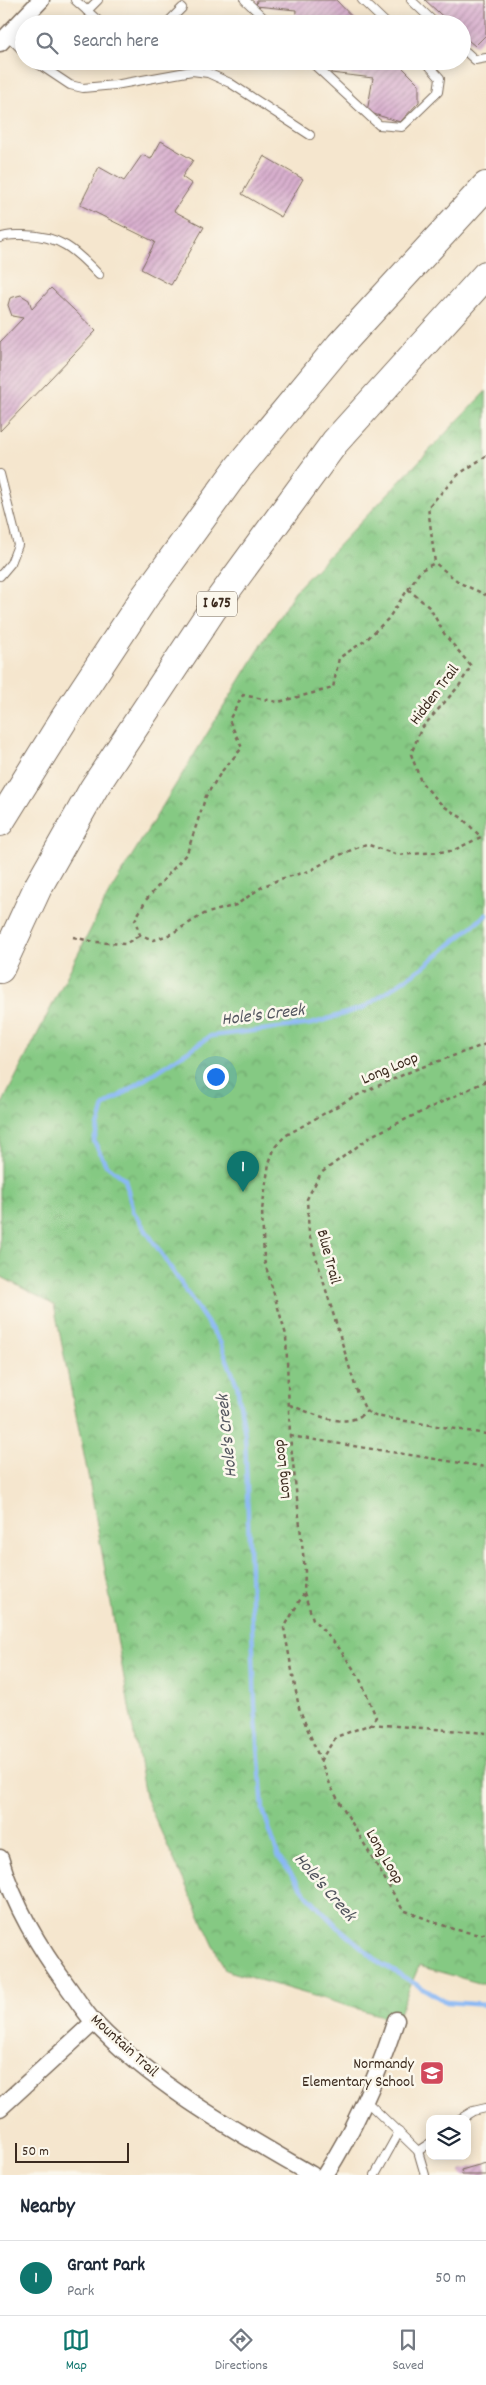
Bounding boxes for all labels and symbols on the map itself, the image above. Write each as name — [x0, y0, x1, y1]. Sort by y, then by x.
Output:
road number: I 675 — [197, 592, 237, 616]
street label: Hidden Trail — [405, 660, 466, 730]
water label: Hole's Creek — [220, 998, 308, 1033]
street label: Long Loop — [358, 1047, 422, 1091]
your location — [203, 1064, 229, 1090]
pin: 1 — [227, 1151, 259, 1192]
street label: Blue Trail — [310, 1227, 346, 1287]
water label: Hole's Creek — [211, 1392, 245, 1479]
street label: Long Loop — [268, 1438, 298, 1500]
street label: Long Loop — [359, 1825, 409, 1889]
water label: Hole's Creek — [287, 1848, 362, 1929]
street label: Mountain Trail — [85, 2009, 163, 2083]
place label: Normandy Elementary School — [302, 2053, 415, 2094]
school or university icon: Normandy Elementary School — [419, 2060, 445, 2086]
scale bar — [15, 2140, 129, 2163]

